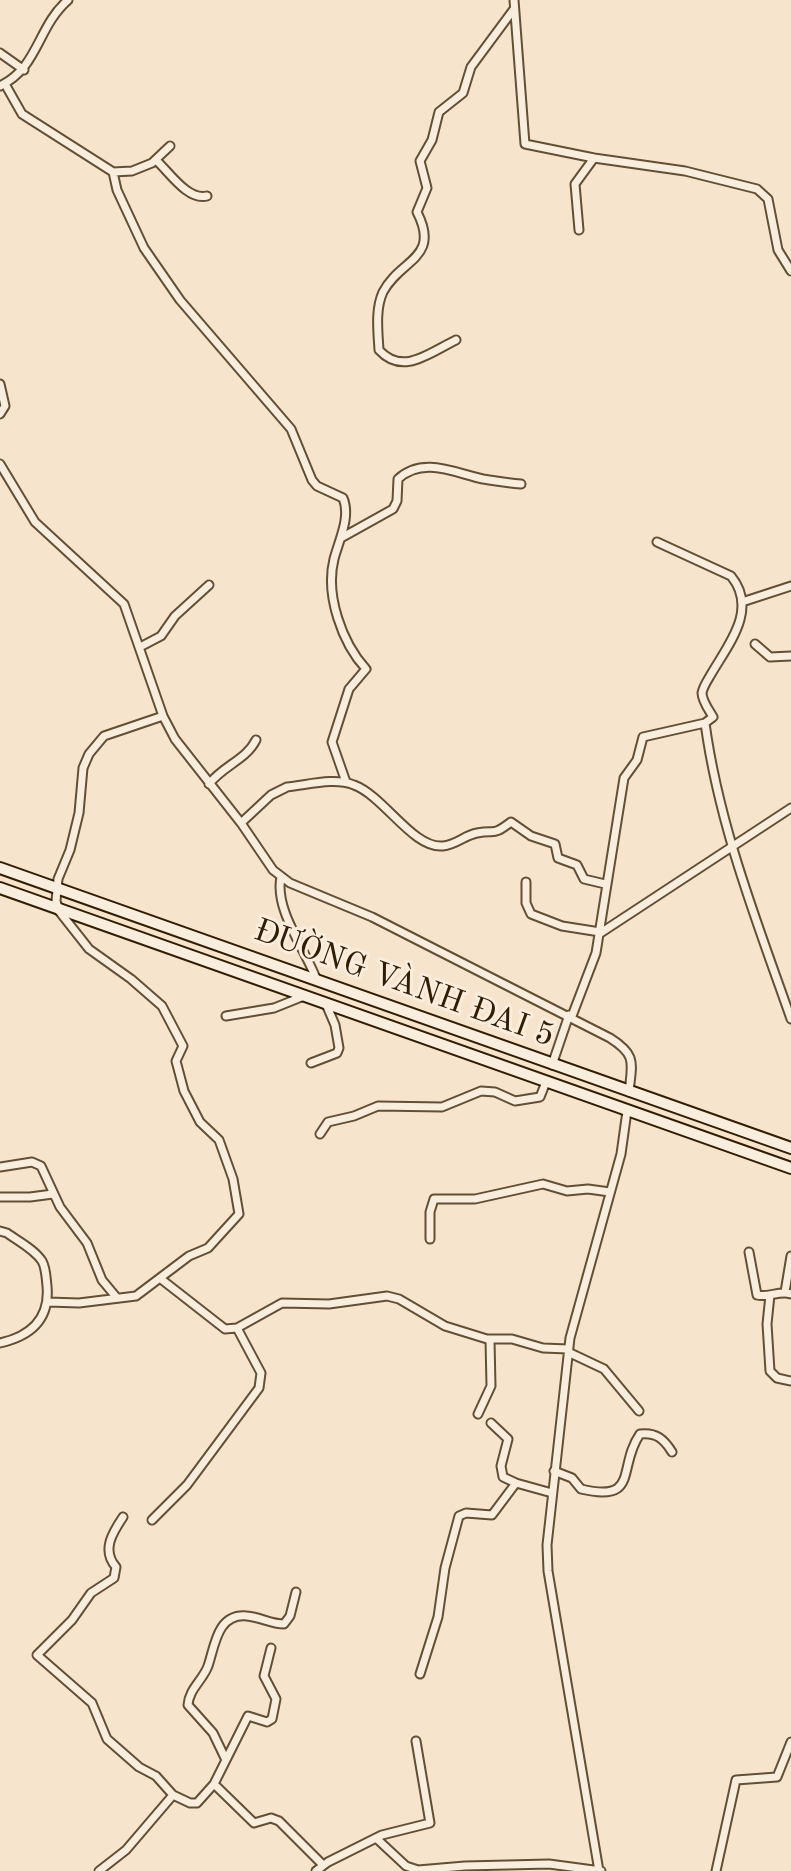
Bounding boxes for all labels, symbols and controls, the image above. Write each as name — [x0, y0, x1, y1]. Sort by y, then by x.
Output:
street label: ĐƯỜNG VÀNH ĐAI 5 — [249, 912, 559, 1056]

